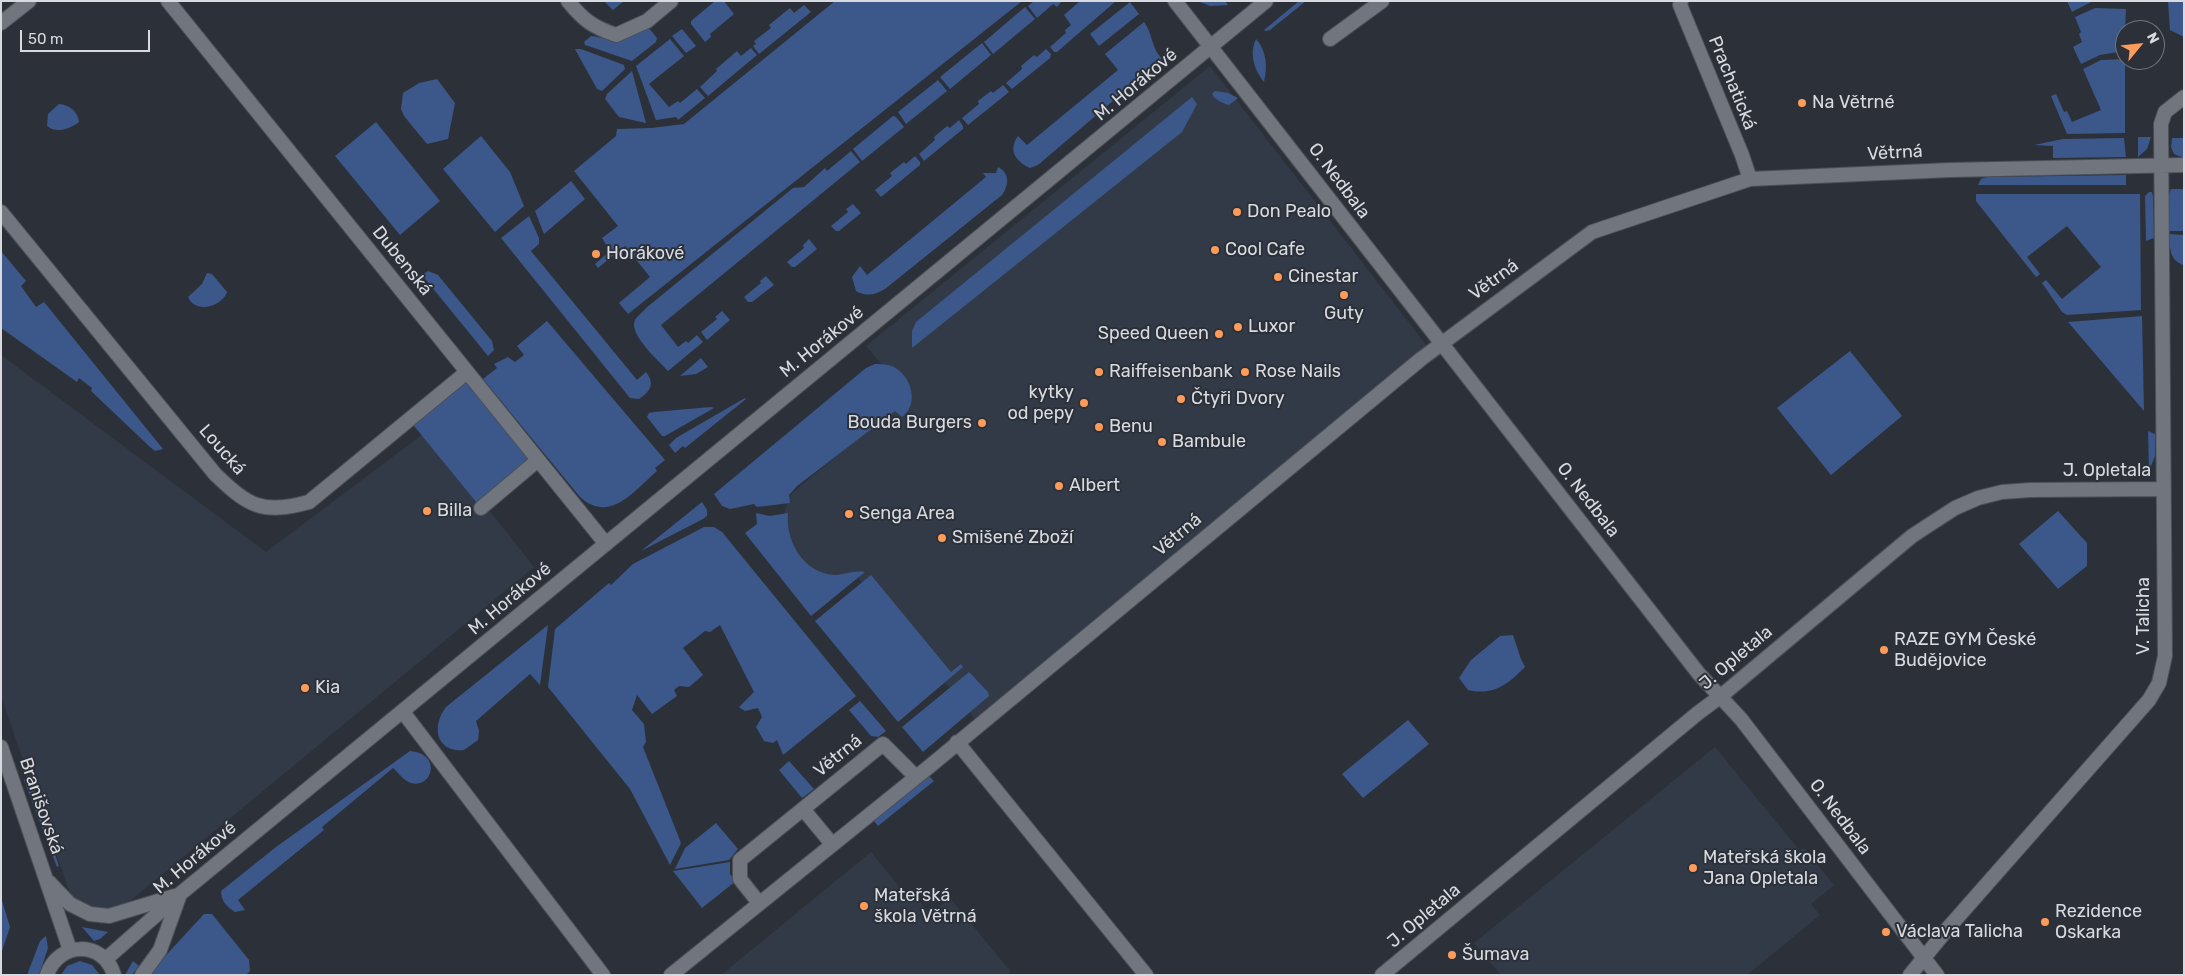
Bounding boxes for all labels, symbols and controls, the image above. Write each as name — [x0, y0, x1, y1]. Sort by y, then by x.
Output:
scale bar — [22, 20, 152, 52]
north arrow — [2115, 20, 2165, 70]
text: 50 m — [28, 30, 63, 48]
text: N — [2143, 30, 2163, 47]
street label: Prachatická — [1703, 33, 1761, 133]
street label: M. Horákové — [1090, 44, 1182, 126]
place label: Na Větrné — [1812, 92, 1895, 114]
marker: Na Větrné — [1796, 97, 1808, 109]
street label: O. Nedbala — [1304, 139, 1374, 223]
street label: Větrná — [1867, 141, 1923, 165]
place label: Don Pealo — [1247, 201, 1331, 223]
marker: Don Pealo — [1231, 206, 1243, 218]
street label: Dubenská — [367, 222, 437, 300]
place label: Cool Cafe — [1225, 239, 1305, 261]
place label: Horákové — [606, 243, 684, 265]
marker: Cool Cafe — [1209, 244, 1221, 256]
marker: Horákové — [590, 248, 602, 260]
street label: Větrná — [1465, 255, 1523, 305]
place label: Cinestar — [1288, 266, 1358, 288]
marker: Cinestar — [1272, 271, 1284, 283]
marker: Guty — [1338, 289, 1350, 301]
street label: M. Horákové — [776, 302, 868, 382]
place label: Guty — [1324, 303, 1364, 325]
place label: Luxor — [1248, 316, 1295, 338]
marker: Luxor — [1232, 321, 1244, 333]
place label: Speed Queen — [1098, 323, 1209, 345]
marker: Speed Queen — [1213, 328, 1225, 340]
place label: Raiffeisenbank — [1109, 361, 1233, 383]
place label: Rose Nails — [1255, 361, 1341, 383]
marker: Raiffeisenbank — [1093, 366, 1105, 378]
marker: Rose Nails — [1239, 366, 1251, 378]
place label: kytky od pepy — [1007, 382, 1074, 424]
place label: Čtyři Dvory — [1191, 388, 1285, 410]
marker: Čtyři Dvory — [1175, 393, 1187, 405]
marker: kytky od pepy — [1078, 397, 1090, 409]
place label: Bouda Burgers — [847, 412, 972, 434]
place label: Benu — [1109, 416, 1153, 438]
marker: Bouda Burgers — [976, 417, 988, 429]
street label: Loucká — [194, 420, 250, 480]
marker: Benu — [1093, 421, 1105, 433]
place label: Bambule — [1172, 431, 1246, 453]
marker: Bambule — [1156, 436, 1168, 448]
street label: O. Nedbala — [1552, 458, 1624, 542]
street label: J. Opletala — [2063, 460, 2151, 482]
place label: Albert — [1069, 475, 1120, 497]
marker: Albert — [1053, 480, 1065, 492]
place label: Billa — [437, 500, 472, 522]
place label: Senga Area — [859, 503, 955, 525]
marker: Billa — [421, 505, 433, 517]
marker: Senga Area — [843, 508, 855, 520]
street label: Větrná — [1150, 509, 1206, 561]
place label: Smišené Zboží — [952, 527, 1073, 549]
marker: Smišené Zboží — [936, 532, 948, 544]
street label: M. Horákové — [464, 558, 556, 640]
street label: V. Talicha — [2133, 577, 2155, 655]
street label: J. Opletala — [1695, 621, 1777, 695]
place label: RAZE GYM České Budějovice — [1894, 629, 2036, 672]
marker: RAZE GYM České Budějovice — [1878, 644, 1890, 656]
place label: Kia — [315, 677, 340, 699]
marker: Kia — [299, 682, 311, 694]
street label: Větrná — [810, 730, 866, 782]
street label: Branišovská — [14, 755, 68, 857]
street label: O. Nedbala — [1805, 775, 1875, 859]
street label: M. Horákové — [149, 817, 241, 899]
place label: Mateřská škola Jana Opletala — [1703, 847, 1826, 890]
marker: Mateřská škola Jana Opletala — [1687, 862, 1699, 874]
street label: J. Opletala — [1383, 879, 1465, 953]
place label: Mateřská škola Větrná — [874, 885, 977, 928]
marker: Mateřská škola Větrná — [858, 900, 870, 912]
place label: Rezidence Oskarka — [2055, 901, 2142, 944]
marker: Rezidence Oskarka — [2039, 916, 2051, 928]
place label: Václava Talicha — [1896, 921, 2023, 943]
marker: Václava Talicha — [1880, 926, 1892, 938]
place label: Šumava — [1462, 944, 1529, 966]
marker: Šumava — [1446, 949, 1458, 961]

